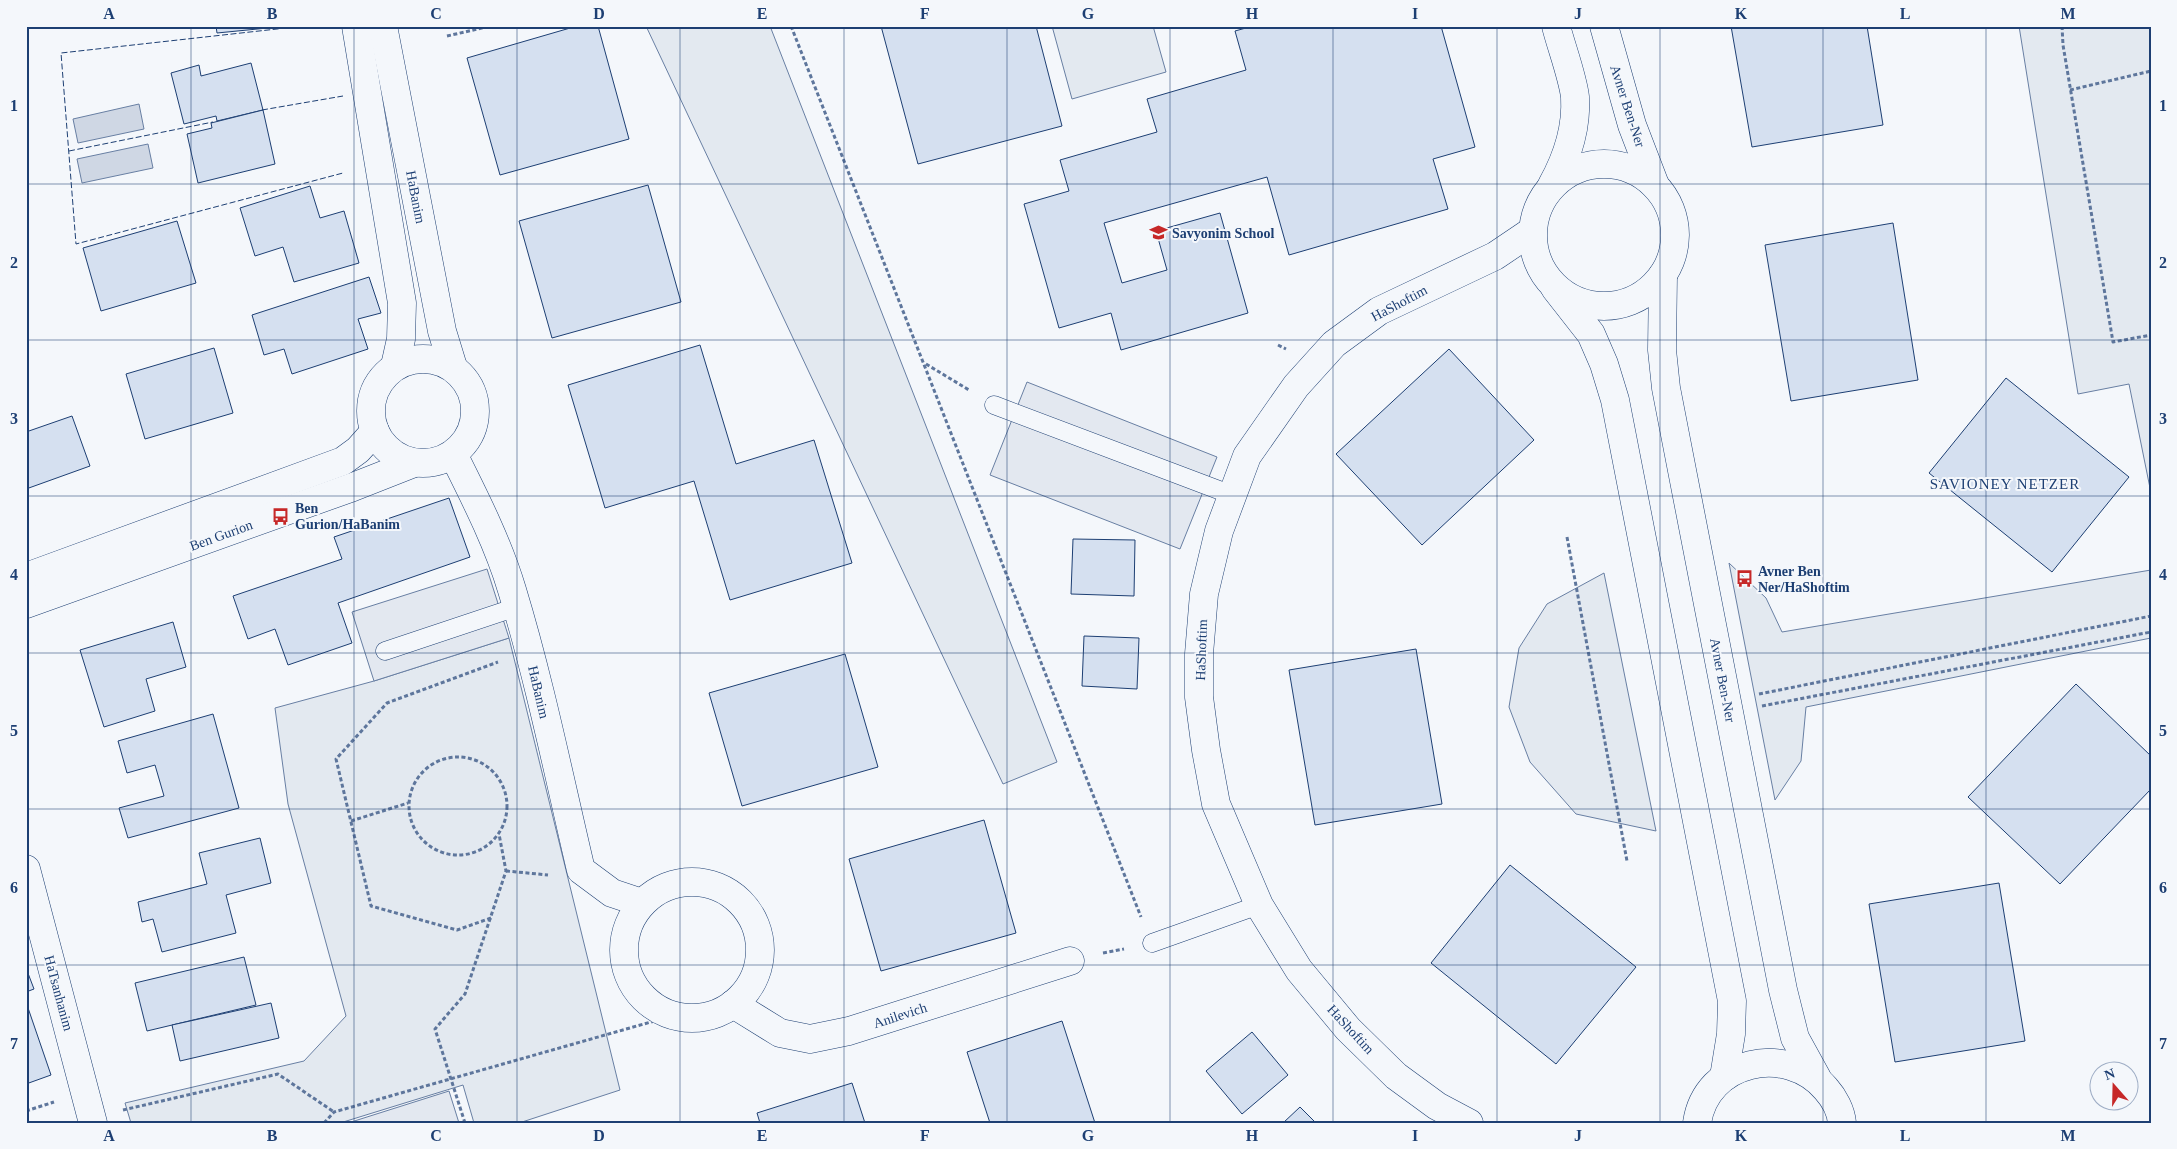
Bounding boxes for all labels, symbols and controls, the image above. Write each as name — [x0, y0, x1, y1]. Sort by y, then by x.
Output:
text: A — [103, 5, 115, 22]
text: B — [267, 5, 278, 22]
text: C — [430, 5, 442, 22]
text: D — [593, 5, 605, 22]
text: E — [757, 5, 767, 22]
text: F — [920, 5, 930, 22]
text: G — [1082, 5, 1095, 22]
text: H — [1246, 5, 1259, 22]
text: I — [1412, 5, 1418, 22]
text: J — [1574, 5, 1582, 22]
text: K — [1735, 5, 1748, 22]
text: L — [1900, 5, 1910, 22]
text: M — [2060, 5, 2076, 22]
street label: Avner Ben-Ner — [1607, 63, 1648, 150]
text: 1 — [10, 97, 18, 114]
text: 1 — [2159, 97, 2167, 114]
street label: HaBanim — [403, 169, 428, 225]
school or university icon: Savyonim School — [1148, 223, 1168, 243]
place label: Savyonim School — [1172, 226, 1274, 241]
text: 2 — [10, 254, 18, 271]
text: 2 — [2159, 254, 2167, 271]
street label: HaShoftim — [1369, 282, 1430, 324]
text: 3 — [10, 410, 18, 427]
text: 3 — [2159, 410, 2167, 427]
district label: SAVIONEY NETZER — [1930, 476, 2080, 492]
place label: Ben Gurion/HaBanim — [295, 501, 400, 532]
bus stop icon: Ben Gurion/HaBanim — [271, 506, 291, 526]
street label: Ben Gurion — [188, 517, 255, 554]
place label: Avner Ben Ner/HaShoftim — [1758, 564, 1850, 595]
text: 4 — [10, 566, 18, 583]
text: 4 — [2159, 566, 2167, 583]
bus stop icon: Avner Ben Ner/HaShoftim — [1734, 569, 1754, 589]
street label: HaShoftim — [1193, 619, 1210, 681]
street label: Avner Ben-Ner — [1707, 637, 1738, 724]
street label: HaBanim — [525, 664, 552, 720]
text: 5 — [10, 722, 18, 739]
text: 5 — [2159, 722, 2167, 739]
text: 6 — [10, 879, 18, 896]
text: 6 — [2159, 879, 2167, 896]
street label: HaTsanhanim — [41, 954, 76, 1033]
street label: Anilevich — [872, 1000, 929, 1031]
street label: HaShoftim — [1324, 1002, 1377, 1057]
text: 7 — [10, 1035, 18, 1052]
text: 7 — [2159, 1035, 2167, 1052]
north arrow — [2090, 1062, 2140, 1112]
text: N — [2102, 1065, 2117, 1083]
text: A — [103, 1127, 115, 1144]
text: B — [267, 1127, 278, 1144]
text: C — [430, 1127, 442, 1144]
text: D — [593, 1127, 605, 1144]
text: E — [757, 1127, 767, 1144]
text: F — [920, 1127, 930, 1144]
text: G — [1082, 1127, 1095, 1144]
text: H — [1246, 1127, 1259, 1144]
text: I — [1412, 1127, 1418, 1144]
text: J — [1574, 1127, 1582, 1144]
text: K — [1735, 1127, 1748, 1144]
text: L — [1900, 1127, 1910, 1144]
text: M — [2060, 1127, 2076, 1144]

